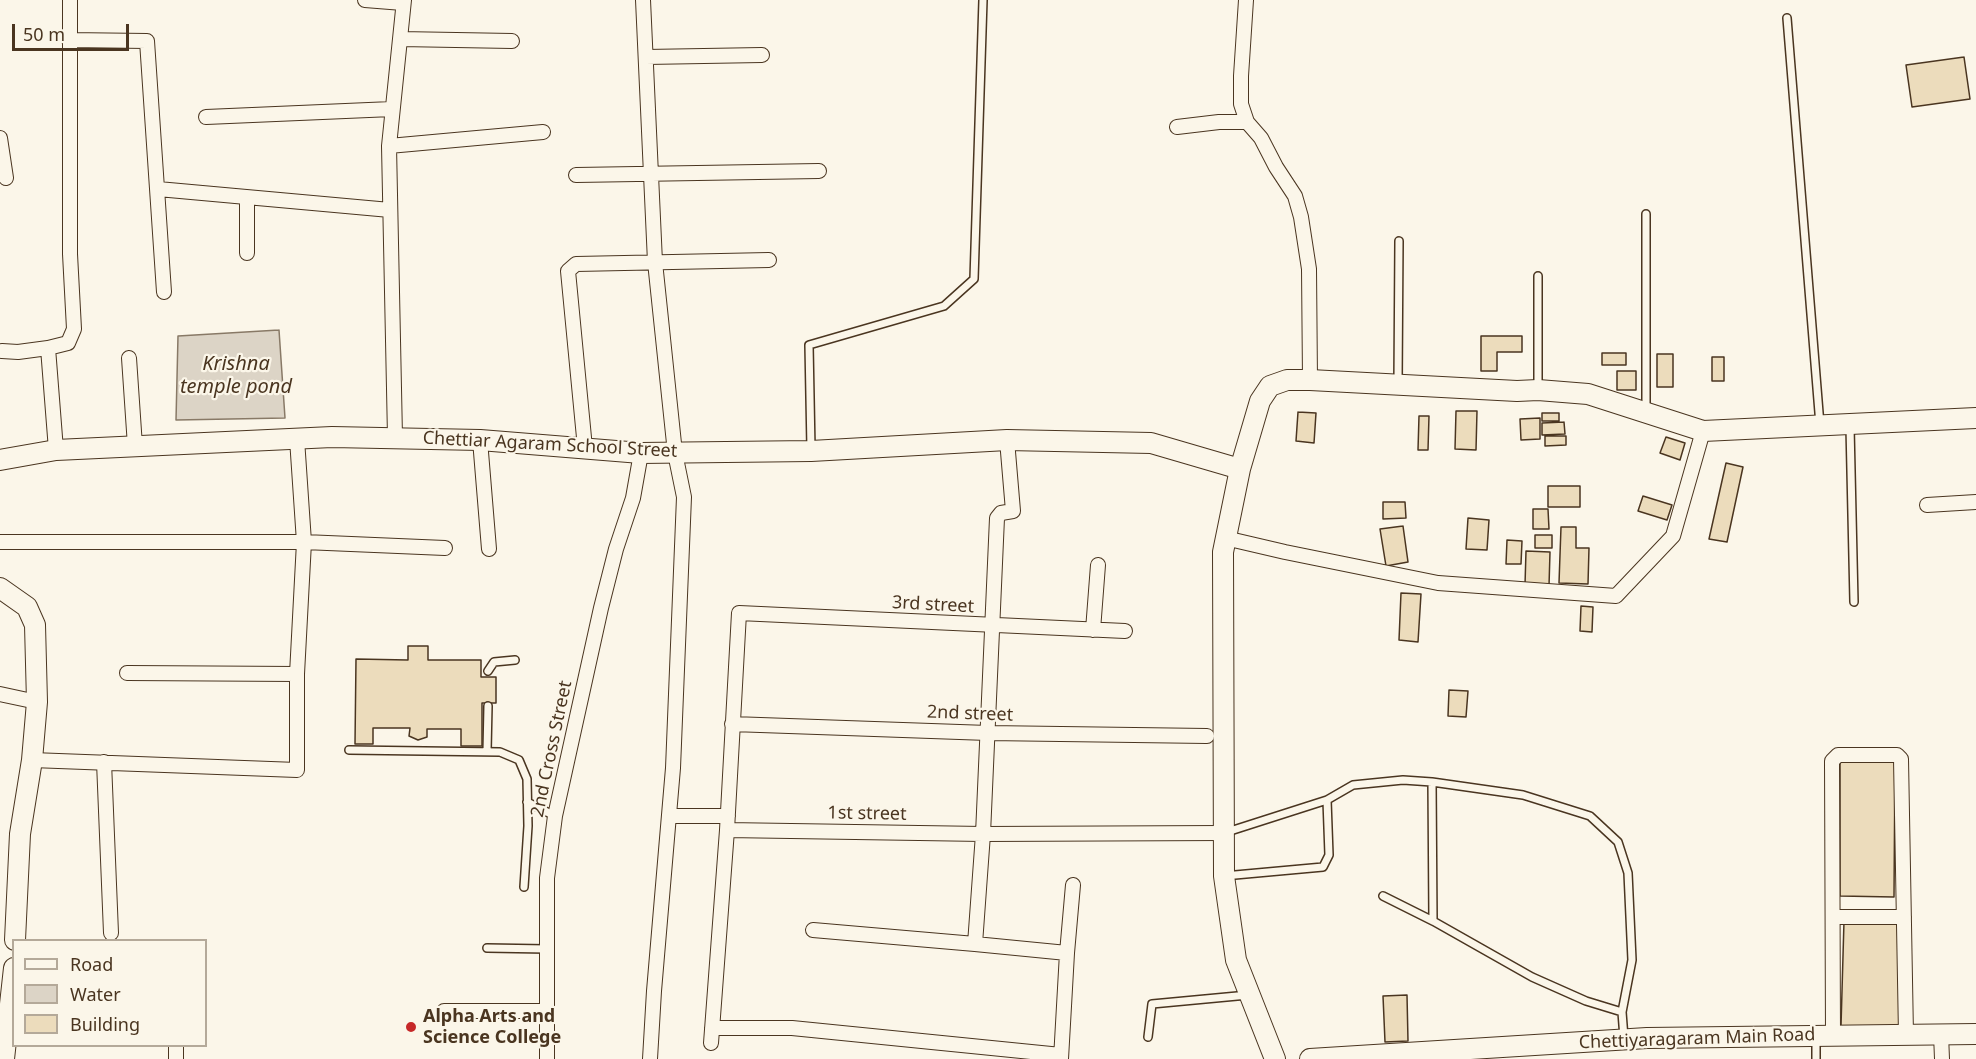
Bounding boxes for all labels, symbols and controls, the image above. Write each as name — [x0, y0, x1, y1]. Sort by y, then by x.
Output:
scale bar — [15, 12, 132, 50]
text: 50 m — [23, 22, 65, 46]
water label: Krishna temple pond — [180, 352, 292, 399]
street label: Chettiar Agaram School Street — [422, 428, 678, 462]
street label: 3rd street — [891, 592, 975, 618]
street label: 2nd Cross Street — [527, 679, 577, 819]
street label: 2nd street — [927, 702, 1013, 726]
street label: 1st street — [827, 803, 907, 825]
legend — [12, 939, 207, 1047]
text: Road — [70, 952, 113, 976]
text: Water — [70, 982, 121, 1006]
place label: Alpha Arts and Science College — [423, 1006, 561, 1048]
text: Building — [70, 1012, 140, 1036]
marker: Alpha Arts and Science College — [404, 1020, 418, 1034]
street label: Chettiyaragaram Main Road — [1578, 1024, 1816, 1054]

